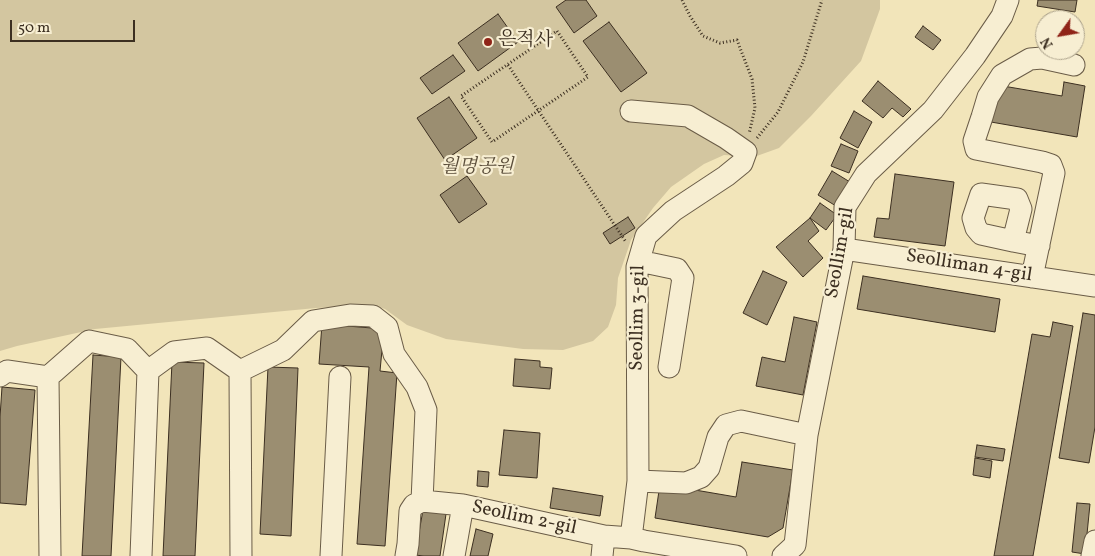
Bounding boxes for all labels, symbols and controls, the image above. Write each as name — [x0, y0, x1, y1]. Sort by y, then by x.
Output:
scale bar — [12, 10, 138, 42]
north arrow — [1035, 10, 1085, 60]
text: 50 m — [18, 18, 50, 39]
place label: 은적사 — [498, 31, 553, 53]
text: N — [1037, 33, 1058, 52]
marker: 은적사 — [482, 36, 494, 48]
park label: 월명공원 — [440, 158, 514, 180]
street label: Seollim-gil — [822, 206, 860, 300]
street label: Seolliman 4-gil — [904, 246, 1034, 288]
street label: Seollim 3-gil — [627, 265, 651, 371]
street label: Seollim 2-gil — [470, 497, 578, 541]

